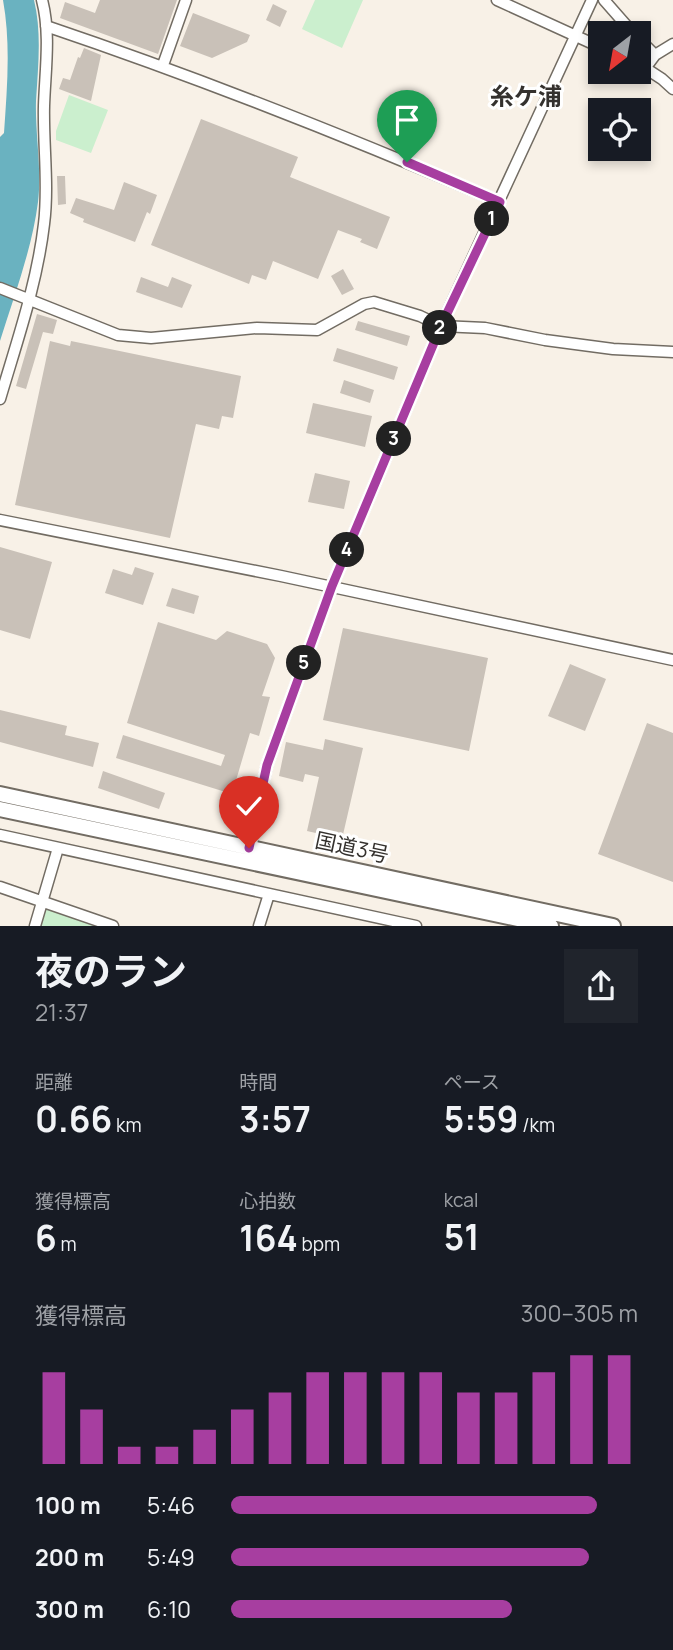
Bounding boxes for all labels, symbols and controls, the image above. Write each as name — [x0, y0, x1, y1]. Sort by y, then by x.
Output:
north arrow — [588, 21, 651, 84]
map controls — [588, 21, 651, 161]
district label: 糸ケ浦 — [490, 79, 562, 112]
pin — [377, 90, 437, 162]
button: locate — [588, 98, 651, 161]
icon: arrive — [388, 101, 426, 139]
pin: 1 — [475, 202, 510, 236]
text: 1 — [487, 205, 496, 231]
pin: 2 — [422, 310, 458, 346]
text: 2 — [434, 314, 445, 340]
pin: 3 — [376, 422, 412, 457]
text: 3 — [388, 425, 399, 451]
pin: 4 — [330, 532, 364, 568]
text: 4 — [341, 536, 352, 562]
pin: 5 — [286, 646, 322, 680]
text: 5 — [298, 649, 309, 675]
pin — [219, 776, 279, 848]
icon: check — [230, 787, 268, 825]
street label: 国道3号 — [313, 826, 392, 868]
text: 夜のラン — [35, 944, 187, 996]
button: share — [564, 949, 638, 1023]
text: 21:37 — [35, 996, 88, 1028]
text: 距離 — [35, 1069, 73, 1095]
text: 時間 — [239, 1069, 277, 1095]
text: ペース — [444, 1069, 500, 1095]
text: 0.66 — [35, 1095, 112, 1143]
text: 3:57 — [239, 1095, 311, 1143]
text: 5:59 — [444, 1095, 518, 1143]
text: km — [112, 1112, 142, 1138]
text: /km — [518, 1112, 555, 1138]
text: kcal — [444, 1187, 478, 1213]
text: 獲得標高 — [35, 1188, 111, 1214]
text: 心拍数 — [239, 1188, 296, 1214]
text: 51 — [444, 1213, 480, 1261]
text: 6 — [35, 1214, 57, 1262]
text: 164 — [239, 1214, 298, 1262]
text: m — [57, 1231, 77, 1257]
text: bpm — [298, 1231, 340, 1257]
text: 300–305 m — [521, 1297, 638, 1329]
text: 獲得標高 — [35, 1299, 127, 1331]
text: 100 m — [35, 1489, 101, 1521]
text: 5:46 — [147, 1489, 195, 1521]
text: 200 m — [35, 1541, 104, 1573]
text: 5:49 — [147, 1541, 195, 1573]
text: 300 m — [35, 1593, 104, 1625]
text: 6:10 — [147, 1593, 191, 1625]

